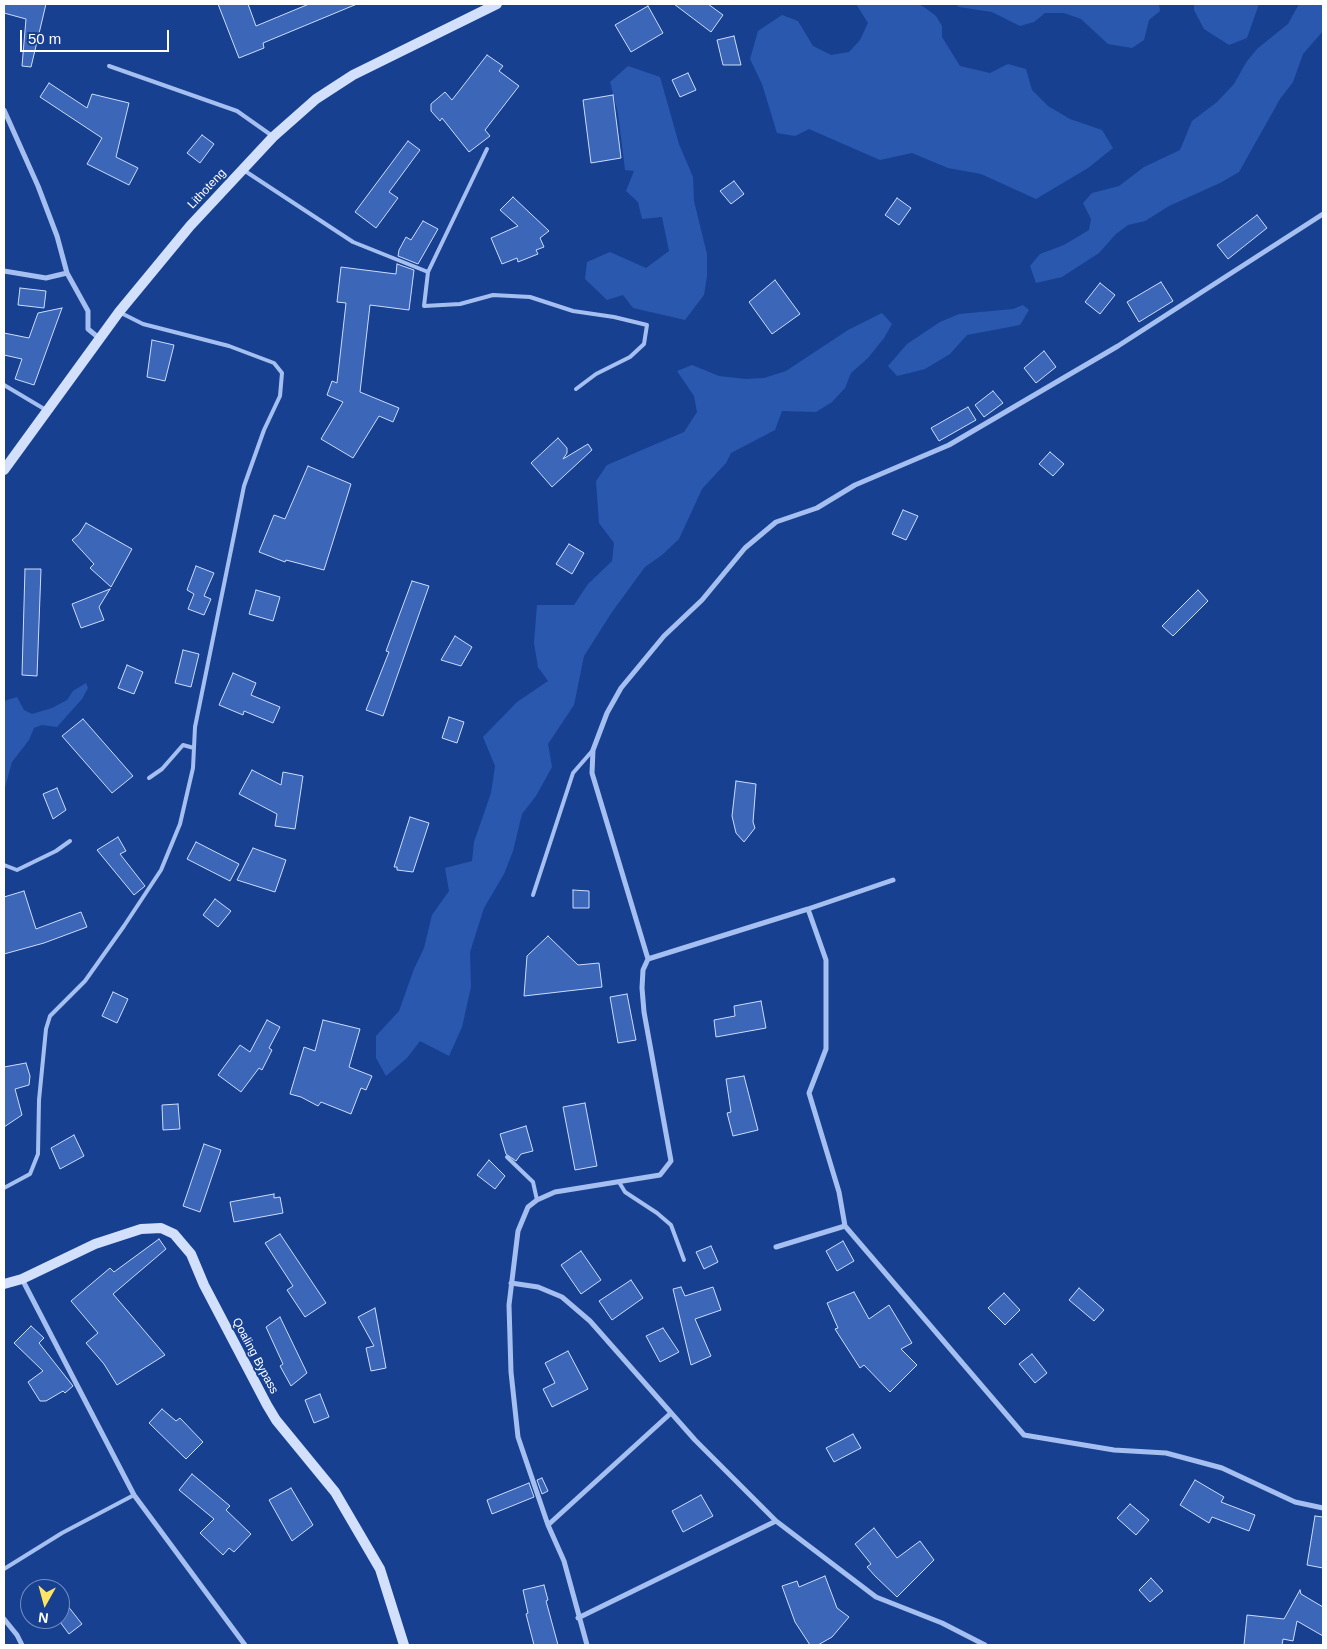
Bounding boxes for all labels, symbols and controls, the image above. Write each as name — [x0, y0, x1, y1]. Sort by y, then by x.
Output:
scale bar — [22, 20, 171, 52]
text: 50 m — [28, 30, 61, 47]
street label: Lithoteng — [185, 166, 229, 212]
street label: Qoaling Bypass — [229, 1316, 281, 1396]
north arrow — [20, 1579, 70, 1629]
text: N — [37, 1609, 49, 1626]

